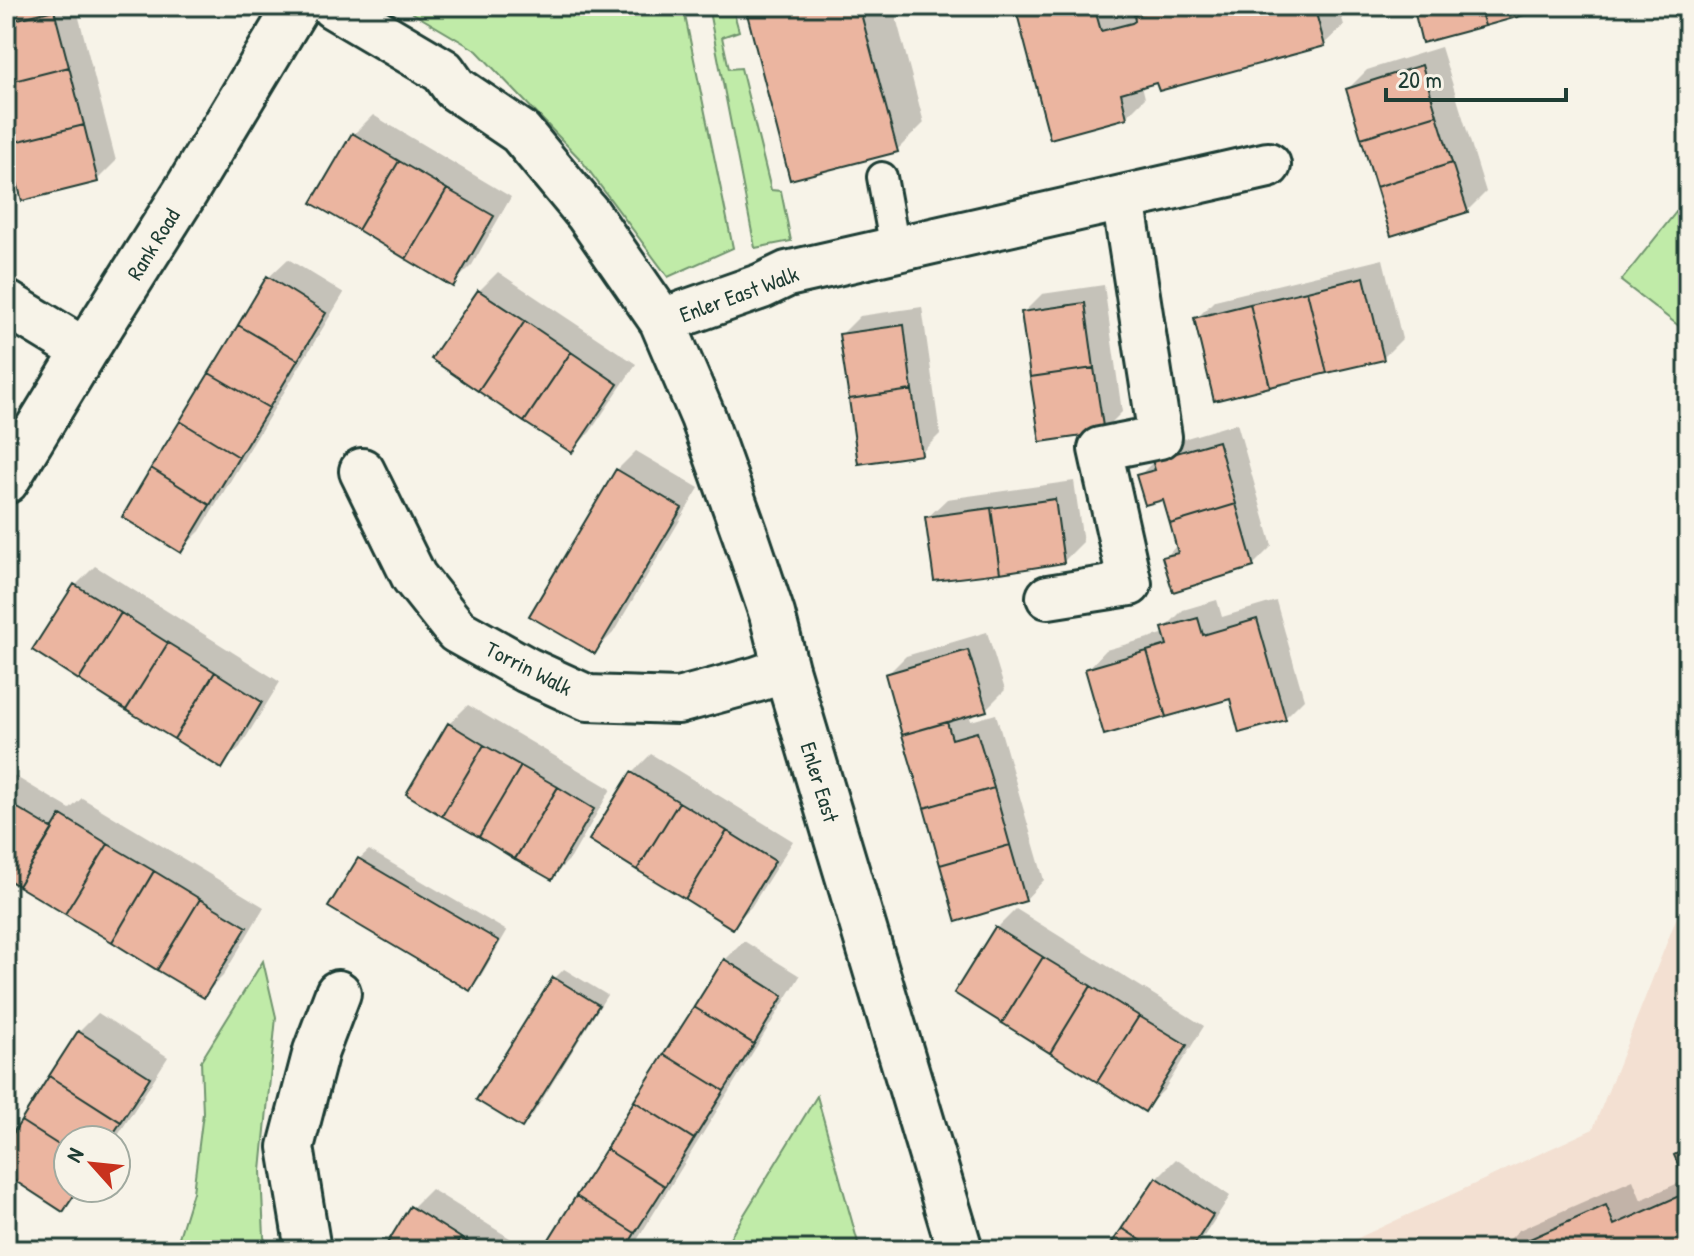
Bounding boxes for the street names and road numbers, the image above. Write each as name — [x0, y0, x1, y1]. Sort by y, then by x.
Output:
street label: Rank Road — [119, 202, 187, 285]
street label: Enler East Walk — [675, 259, 803, 329]
street label: Torrin Walk — [481, 633, 577, 703]
street label: Enler East — [794, 738, 846, 826]

